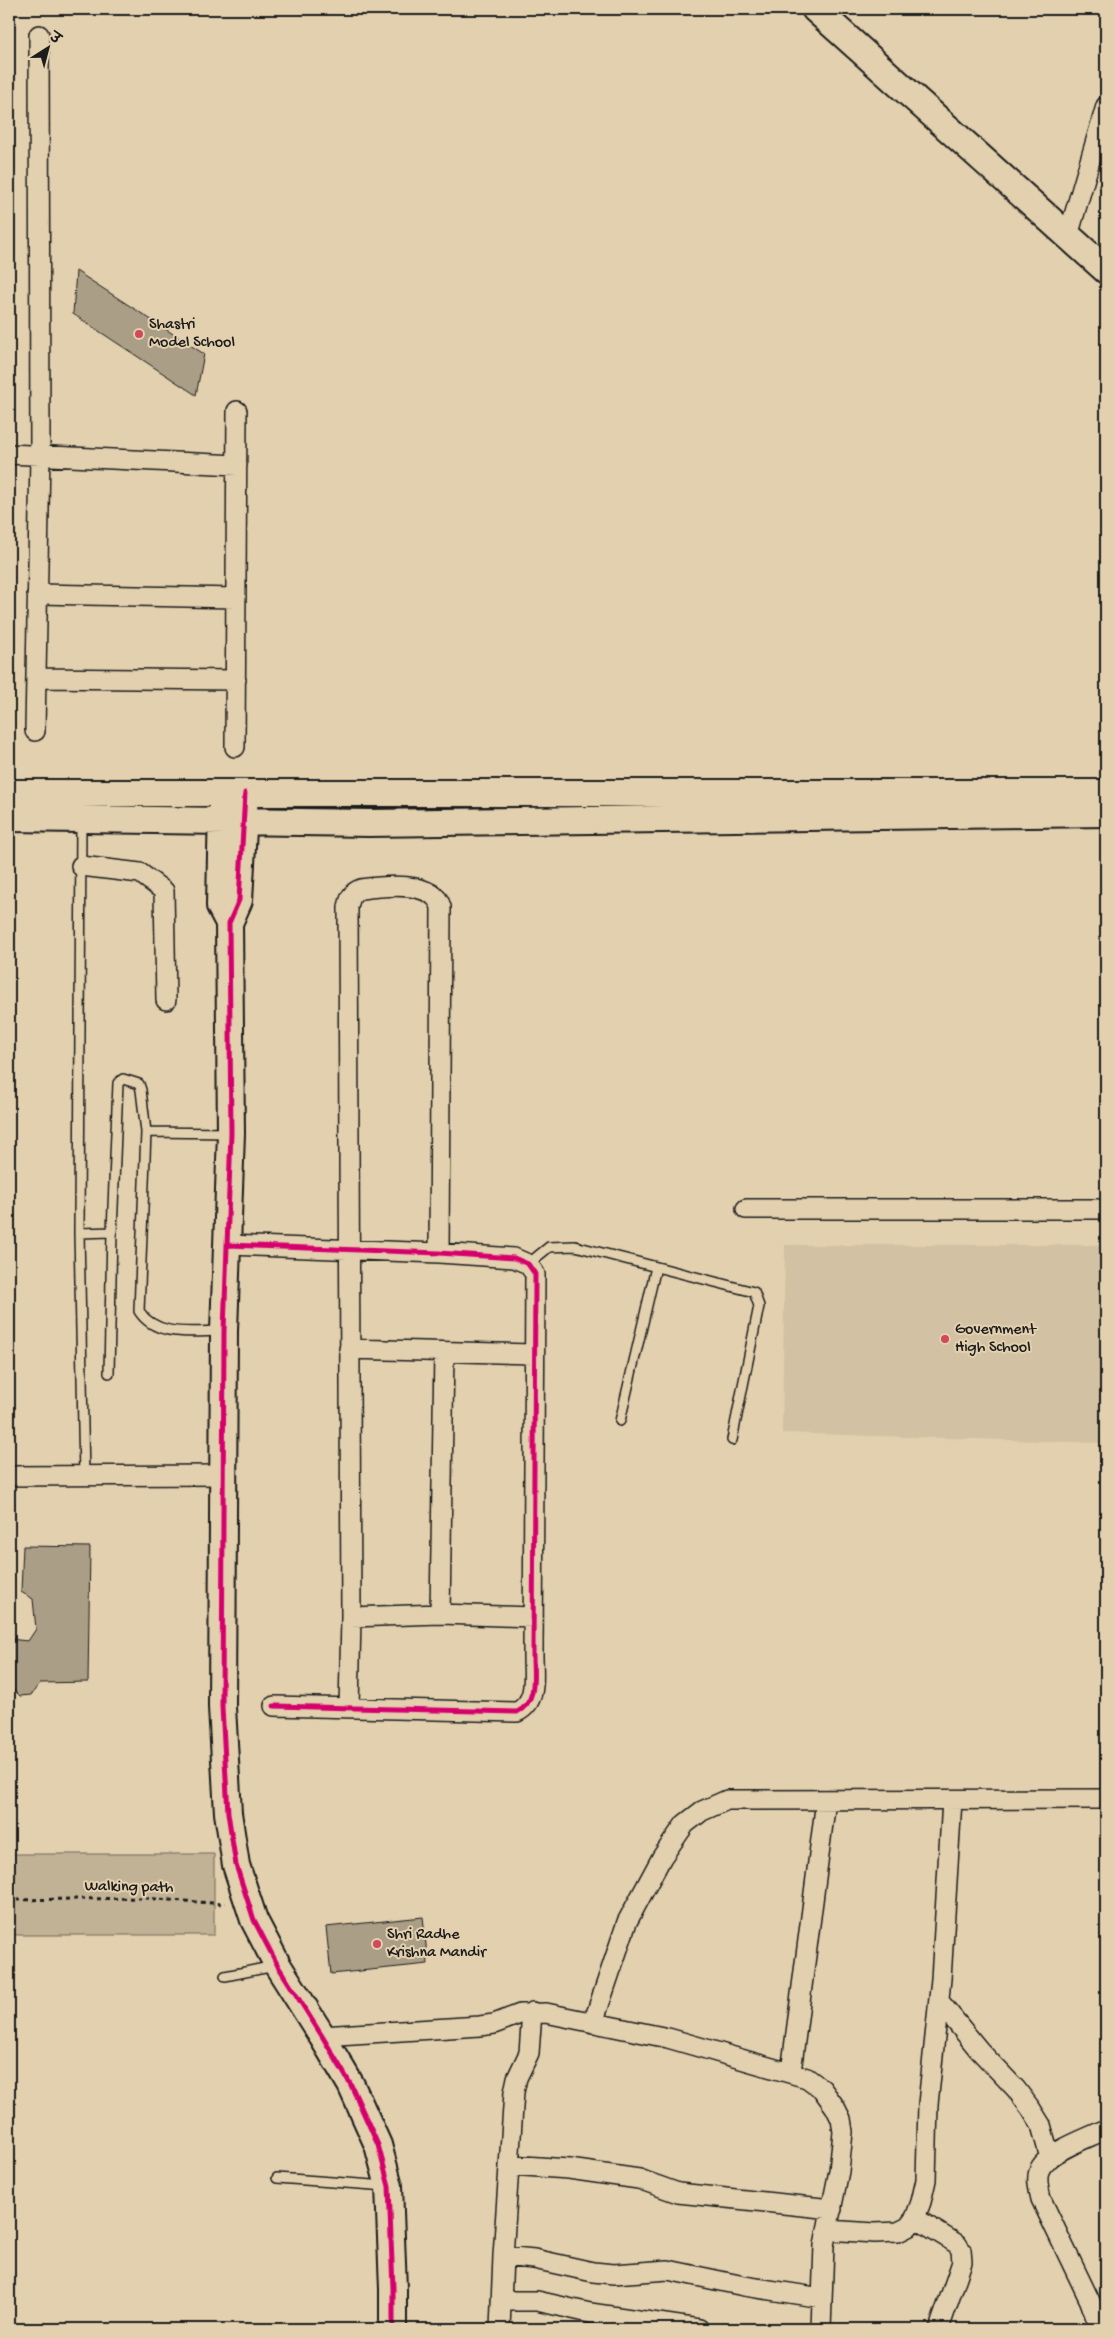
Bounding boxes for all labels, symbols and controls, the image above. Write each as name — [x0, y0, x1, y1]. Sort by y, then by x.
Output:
north arrow — [22, 22, 72, 72]
text: उ — [44, 29, 64, 50]
place label: Shastri Model School — [149, 316, 235, 353]
marker: Shastri Model School — [133, 328, 145, 340]
place label: Government High School — [955, 1321, 1037, 1358]
marker: Government High School — [939, 1333, 951, 1345]
street label: Walking path — [84, 1878, 174, 1898]
place label: Shri Radhe Krishna Mandir — [387, 1926, 487, 1963]
marker: Shri Radhe Krishna Mandir — [371, 1938, 383, 1950]

